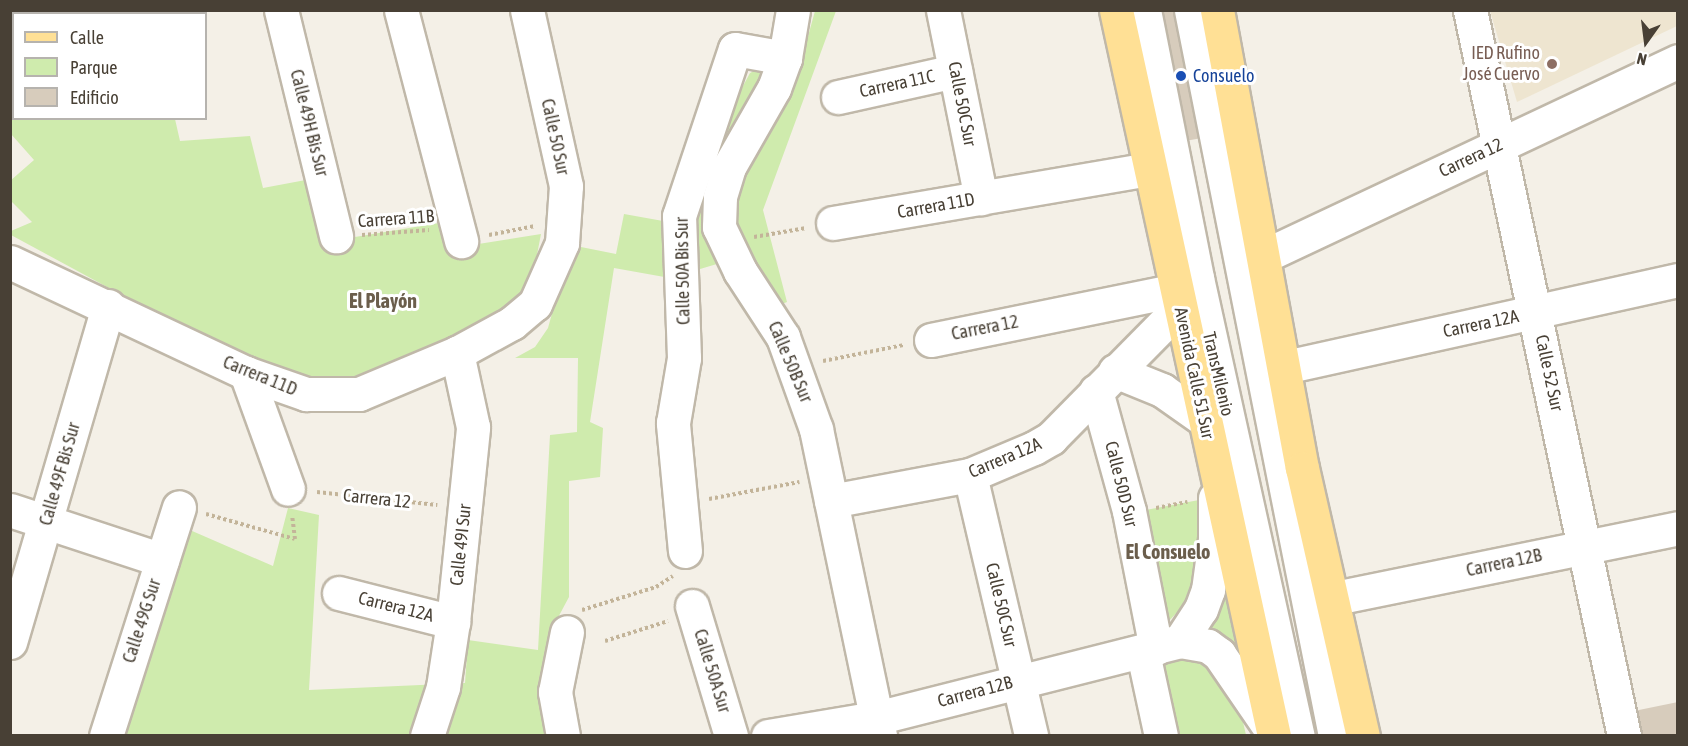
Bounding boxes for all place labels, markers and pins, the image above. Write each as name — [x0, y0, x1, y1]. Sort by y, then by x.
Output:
place label: IED Rufino José Cuervo — [1463, 43, 1540, 86]
marker: IED Rufino José Cuervo — [1545, 57, 1559, 71]
place label: Consuelo — [1193, 65, 1255, 87]
marker: Consuelo — [1174, 69, 1188, 83]

